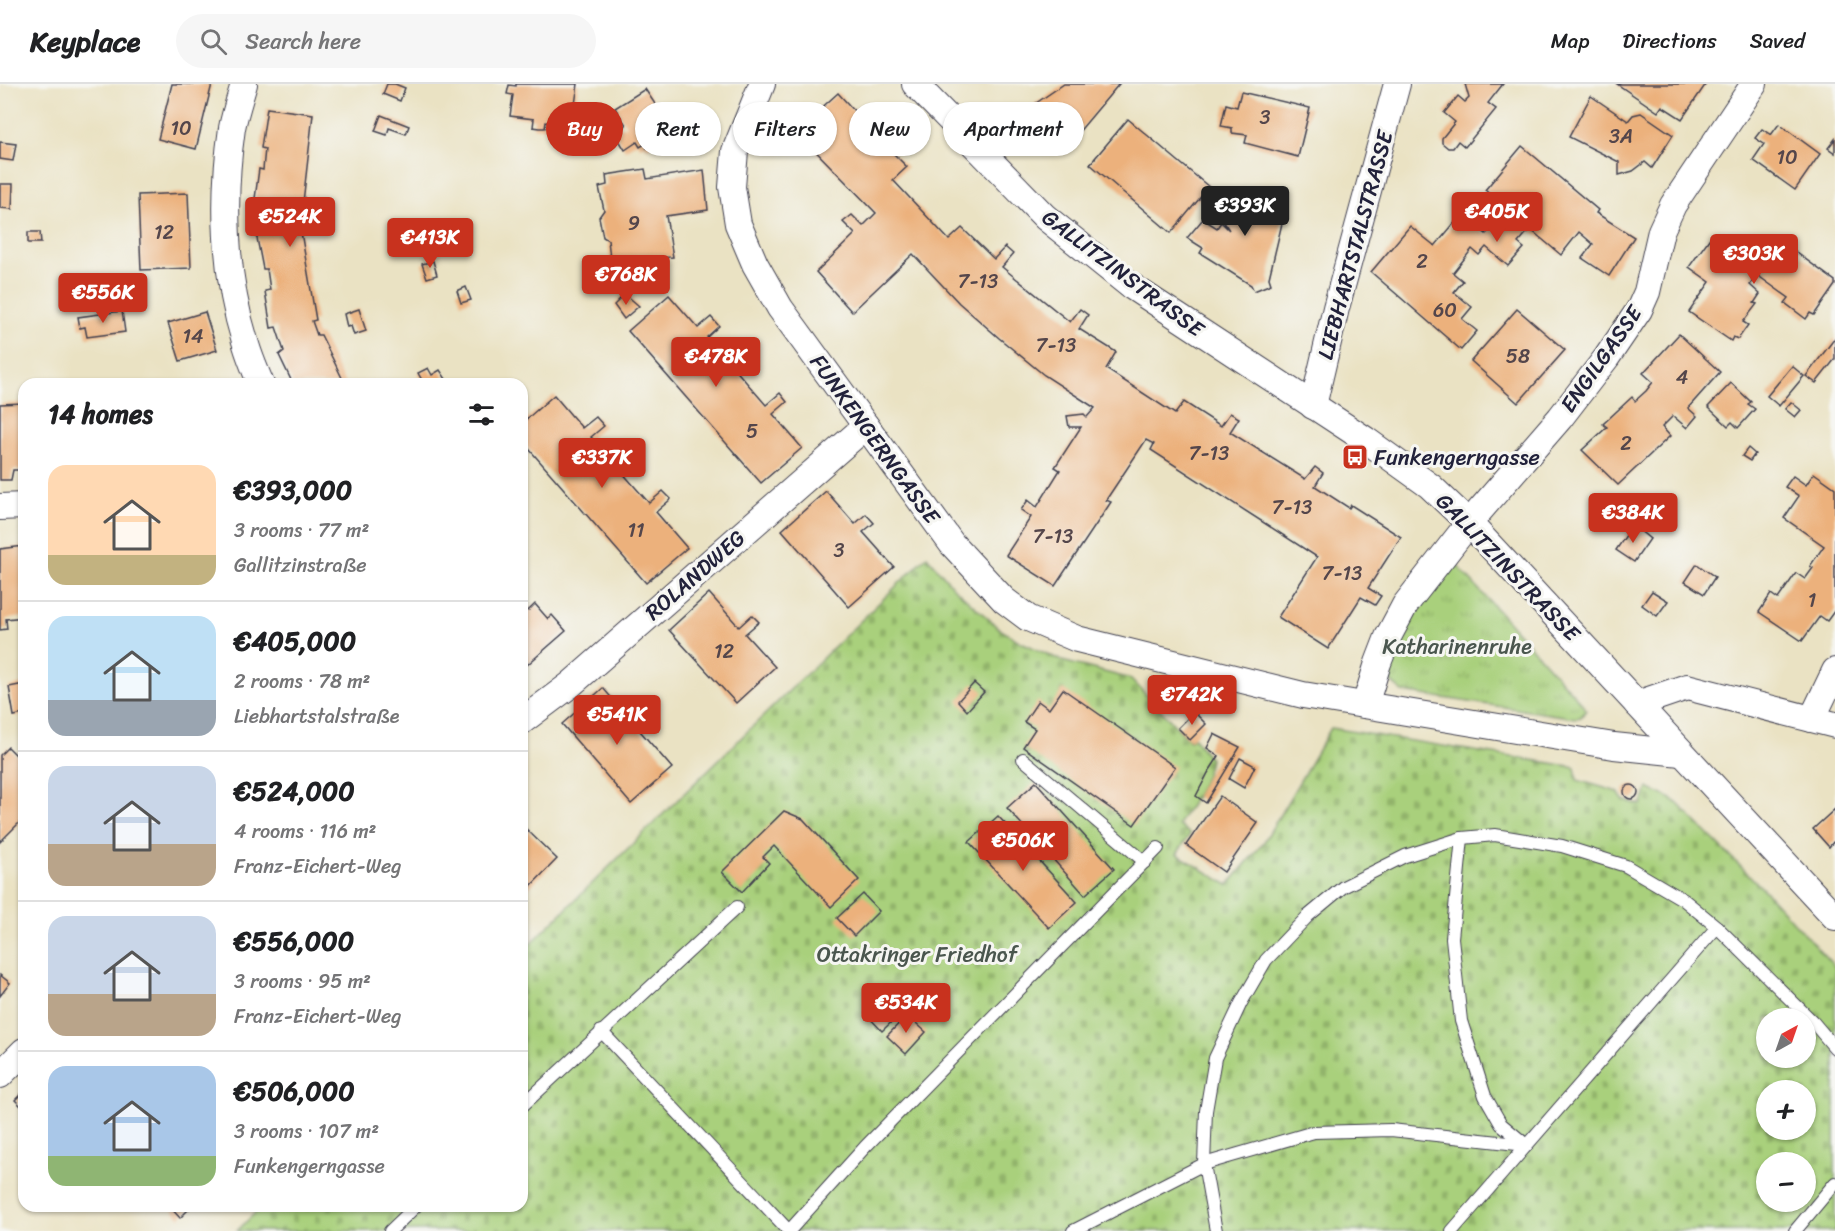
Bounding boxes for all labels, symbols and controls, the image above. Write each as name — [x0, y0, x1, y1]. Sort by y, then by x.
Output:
search box — [176, 14, 596, 68]
text: Keyplace — [30, 17, 140, 66]
text: Search here — [245, 22, 361, 61]
text: Map — [1551, 22, 1589, 60]
text: Directions — [1622, 22, 1717, 60]
text: Saved — [1750, 22, 1805, 60]
icon: search — [197, 25, 230, 58]
house number: 3 — [1260, 100, 1271, 135]
chip: Buy — [546, 102, 623, 156]
chip: Rent — [635, 102, 721, 156]
chip: Filters — [733, 102, 837, 156]
chip: New — [849, 102, 931, 156]
chip: Apartment — [943, 102, 1084, 156]
house number: 10 — [170, 111, 192, 146]
house number: 3A — [1609, 119, 1633, 154]
street label: LIEBHARTSTALSTRASSE — [1306, 125, 1405, 364]
house number: 10 — [1776, 140, 1798, 175]
pin: €393K — [1203, 186, 1287, 237]
text: €393K — [1215, 188, 1275, 223]
pin: €405K — [1455, 192, 1539, 243]
text: €405K — [1466, 194, 1528, 229]
pin: €524K — [248, 197, 332, 248]
text: €524K — [259, 199, 321, 234]
street label: GALLITZINSTRASSE — [1033, 199, 1214, 348]
house number: 9 — [628, 206, 640, 241]
house number: 12 — [154, 215, 175, 250]
pin: €413K — [388, 218, 472, 269]
text: €413K — [401, 220, 459, 255]
pin: €303K — [1712, 234, 1796, 285]
text: €303K — [1724, 236, 1784, 271]
house number: 2 — [1416, 244, 1428, 279]
pin: €768K — [584, 255, 668, 306]
text: €768K — [596, 257, 656, 292]
house number: 7-13 — [958, 264, 998, 299]
pin: €556K — [61, 273, 145, 324]
text: €556K — [72, 275, 134, 310]
house number: 60 — [1433, 293, 1457, 328]
street label: ENGILGASSE — [1549, 296, 1654, 421]
house number: 14 — [182, 319, 204, 354]
house number: 7-13 — [1036, 328, 1076, 363]
pin: €478K — [674, 337, 758, 388]
text: €478K — [685, 339, 747, 374]
house number: 58 — [1506, 339, 1530, 374]
street label: FUNKENGERNGASSE — [800, 345, 951, 534]
house number: 4 — [1676, 360, 1688, 395]
text: 14 homes — [48, 391, 153, 437]
icon: filters — [465, 398, 498, 431]
house number: 5 — [746, 414, 758, 449]
house number: 2 — [1620, 426, 1632, 461]
house number: 7-13 — [1189, 436, 1229, 471]
pin: €337K — [560, 438, 644, 489]
place label: Funkengerngasse — [1374, 438, 1540, 477]
text: €337K — [573, 440, 631, 475]
bus stop icon: Funkengerngasse — [1340, 442, 1370, 472]
text: €393,000 — [234, 467, 352, 513]
street label: GALLITZINSTRASSE — [1426, 483, 1591, 652]
icon: home — [96, 489, 168, 561]
house number: 7-13 — [1272, 490, 1312, 525]
pin: €384K — [1591, 493, 1675, 544]
text: €384K — [1603, 495, 1663, 530]
text: 3 rooms · 77 m² — [234, 513, 369, 548]
house number: 11 — [627, 513, 645, 548]
house number: 7-13 — [1033, 519, 1073, 554]
street label: ROLANDWEG — [635, 520, 755, 630]
house number: 3 — [834, 533, 845, 568]
text: Gallitzinstraße — [234, 548, 367, 583]
house number: 7-13 — [1322, 556, 1362, 591]
house number: 1 — [1808, 583, 1816, 618]
text: €405,000 — [234, 618, 356, 664]
park label: Katharinenruhe — [1382, 627, 1532, 666]
house number: 12 — [714, 634, 735, 669]
icon: home — [96, 640, 168, 712]
text: 2 rooms · 78 m² — [234, 664, 370, 699]
pin: €742K — [1150, 675, 1234, 726]
text: €742K — [1162, 677, 1222, 712]
pin: €541K — [575, 695, 659, 746]
text: €541K — [588, 697, 646, 732]
text: Liebhartstalstraße — [234, 699, 399, 734]
text: €524,000 — [234, 768, 355, 814]
icon: home — [96, 790, 168, 862]
text: 4 rooms · 116 m² — [234, 814, 376, 849]
pin: €506K — [981, 821, 1065, 872]
text: €506K — [992, 823, 1054, 858]
text: Franz-Eichert-Weg — [234, 849, 401, 884]
text: €556,000 — [234, 918, 354, 964]
park label: Ottakringer Friedhof — [817, 935, 1020, 974]
icon: home — [96, 940, 168, 1012]
text: 3 rooms · 95 m² — [234, 964, 371, 999]
pin: €534K — [864, 983, 948, 1034]
text: €534K — [875, 985, 937, 1020]
text: Franz-Eichert-Weg — [234, 999, 401, 1034]
north arrow — [1756, 1008, 1816, 1068]
map controls — [1756, 1008, 1816, 1212]
text: €506,000 — [234, 1068, 355, 1114]
button: + — [1756, 1080, 1816, 1140]
icon: home — [96, 1090, 168, 1162]
text: 3 rooms · 107 m² — [234, 1114, 379, 1149]
text: Funkengerngasse — [234, 1149, 385, 1184]
button: − — [1756, 1152, 1816, 1212]

